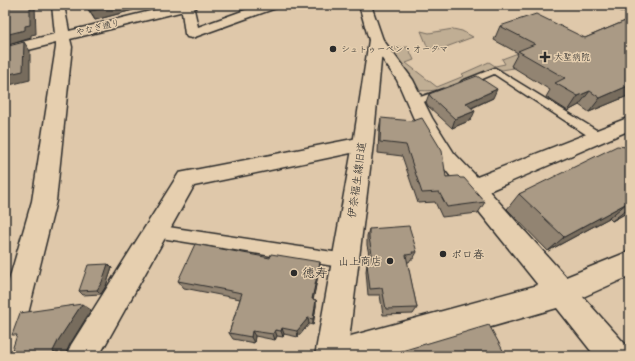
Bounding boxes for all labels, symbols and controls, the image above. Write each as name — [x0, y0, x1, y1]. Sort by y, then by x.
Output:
street label: やなぎ通り — [75, 17, 121, 39]
marker: シュトゥーベン・オータマ — [328, 44, 338, 54]
place label: シュトゥーベン・オータマ — [341, 44, 448, 55]
marker: 大聖病院 — [539, 51, 551, 63]
place label: 大聖病院 — [554, 52, 590, 63]
street label: 伊奈福生線旧道 — [345, 141, 369, 219]
place label: ポロ春 — [451, 248, 484, 261]
marker: ポロ春 — [438, 249, 448, 259]
place label: 山上商店 — [338, 255, 382, 268]
marker: 山上商店 — [385, 256, 395, 266]
place label: 徳寿 — [302, 265, 328, 281]
marker: 徳寿 — [289, 268, 299, 278]

